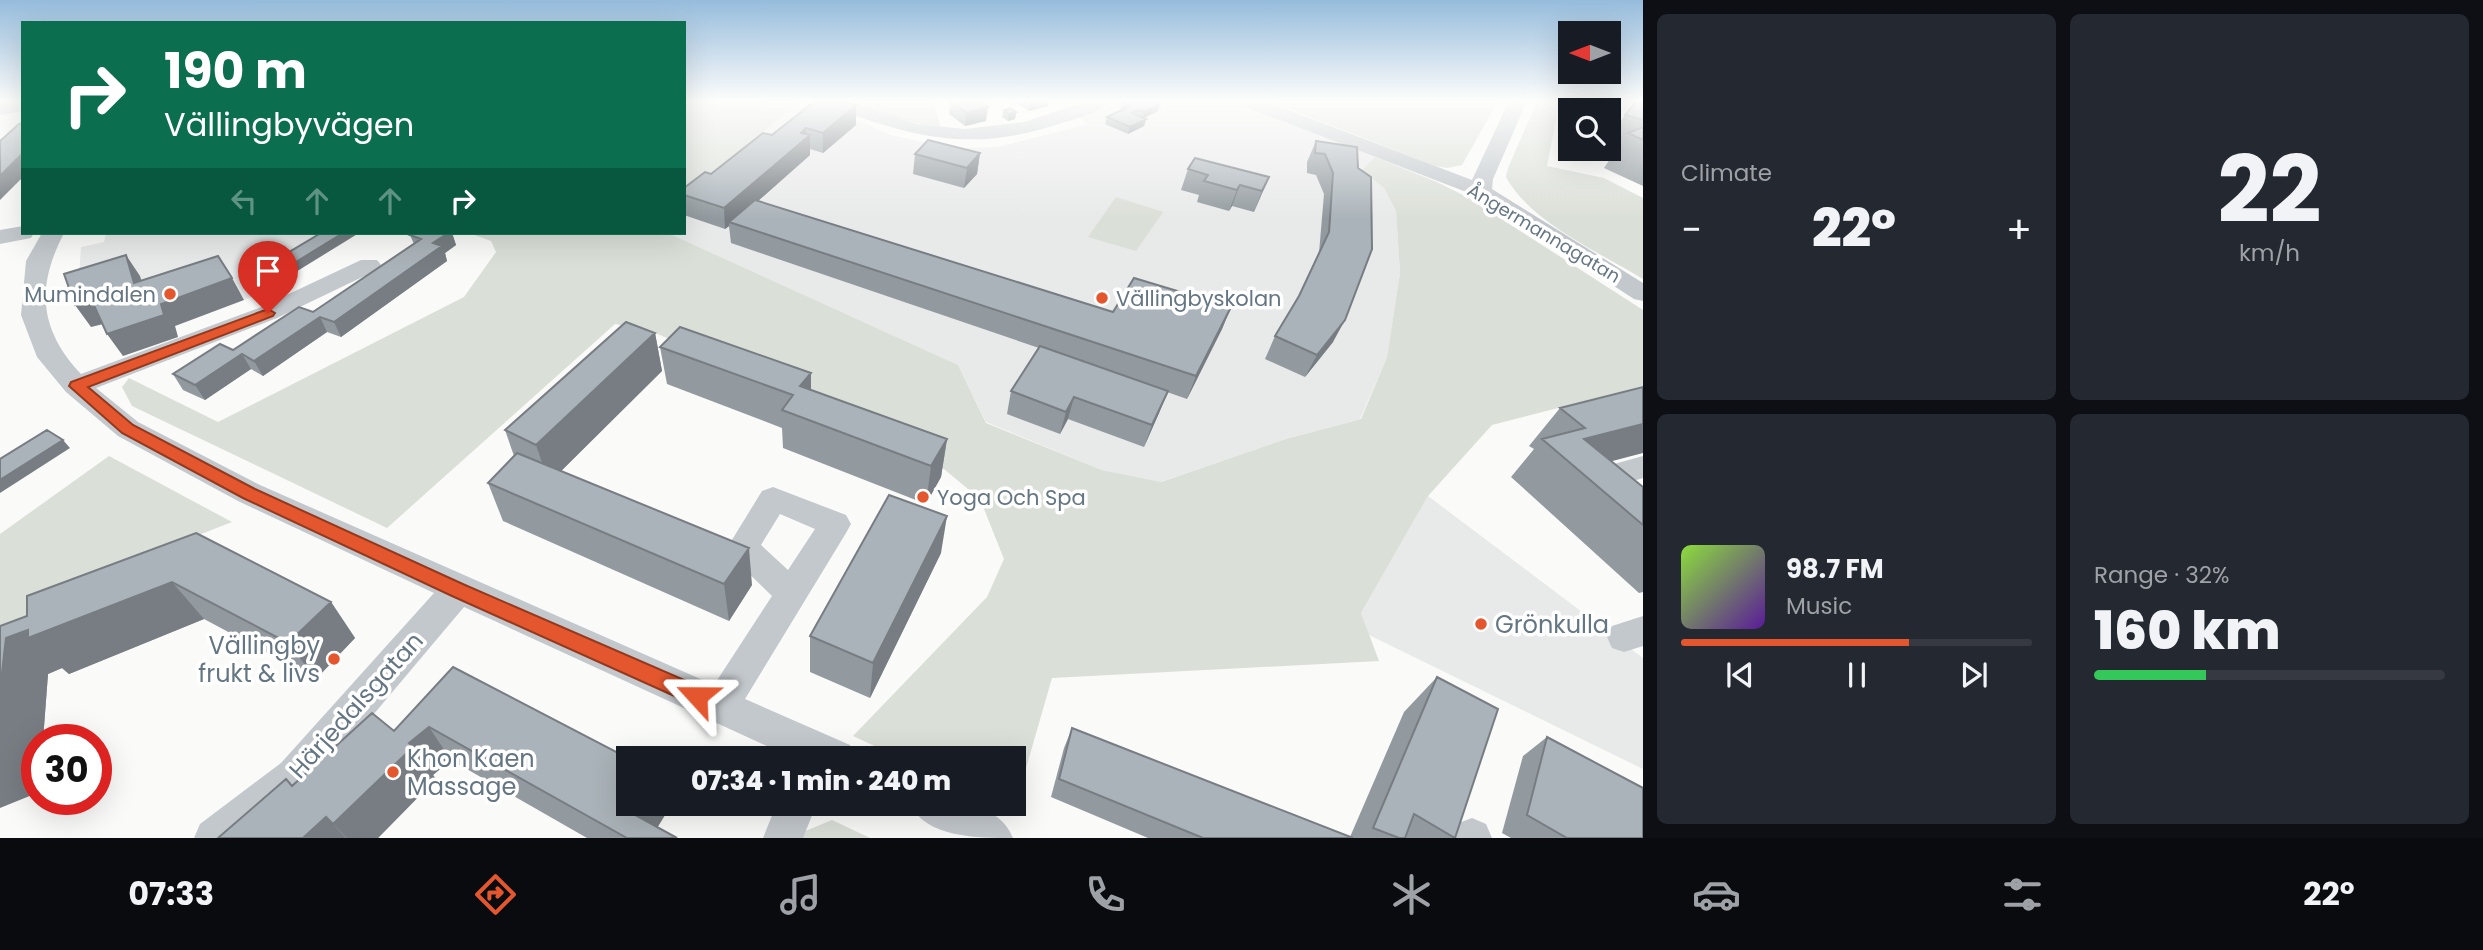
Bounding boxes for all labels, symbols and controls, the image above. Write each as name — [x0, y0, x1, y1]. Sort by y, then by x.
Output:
north arrow — [1558, 21, 1620, 84]
map controls — [1558, 21, 1621, 161]
text: 190 m — [164, 37, 307, 105]
icon: right — [49, 49, 140, 140]
button: search — [1558, 98, 1621, 161]
text: Vällingbyvägen — [164, 102, 414, 147]
text: 22 — [2218, 126, 2321, 254]
text: Climate — [1681, 157, 1772, 189]
street label: Ångermannagatan — [1463, 177, 1625, 289]
icon: left — [225, 182, 263, 220]
icon: ahead — [298, 182, 336, 220]
icon: ahead — [371, 182, 409, 220]
icon: right — [444, 182, 482, 220]
text: 22° — [1812, 192, 1896, 265]
text: − — [1681, 203, 1702, 256]
text: + — [2006, 203, 2032, 256]
text: km/h — [2239, 237, 2300, 269]
pin — [238, 241, 298, 313]
icon: arrive — [249, 252, 287, 290]
place label: Mumindalen — [24, 280, 156, 309]
place label: Vällingbyskolan — [1116, 284, 1282, 313]
marker: Mumindalen — [162, 286, 178, 302]
marker: Vällingbyskolan — [1094, 290, 1110, 306]
place label: Yoga Och Spa — [937, 483, 1086, 512]
marker: Yoga Och Spa — [915, 489, 931, 505]
text: 98.7 FM — [1786, 551, 1884, 587]
text: Range · 32% — [2094, 559, 2229, 591]
text: Music — [1786, 590, 1852, 622]
text: 160 km — [2094, 594, 2280, 667]
place label: Grönkulla — [1495, 608, 1609, 641]
marker: Grönkulla — [1473, 616, 1489, 632]
street label: Härjedalsgatan — [281, 625, 431, 785]
place label: Vällingby frukt & livs — [198, 629, 320, 690]
marker: Vällingby frukt & livs — [326, 651, 342, 667]
icon: previous — [1721, 656, 1759, 694]
icon: pause — [1838, 656, 1876, 694]
icon: next — [1955, 656, 1993, 694]
position arrow — [660, 659, 734, 733]
speed limit sign: 30 — [21, 724, 112, 815]
place label: Khon Kaen Massage — [407, 742, 535, 803]
text: 07:34 · 1 min · 240 m — [691, 763, 951, 799]
marker: Khon Kaen Massage — [385, 764, 401, 780]
icon: directions — [471, 870, 520, 919]
icon: music — [776, 870, 825, 919]
icon: phone — [1081, 870, 1130, 919]
icon: climate — [1387, 870, 1436, 919]
icon: car — [1692, 870, 1741, 919]
icon: filters — [1998, 870, 2047, 919]
text: 07:33 — [128, 871, 214, 916]
text: 22° — [2303, 871, 2355, 916]

